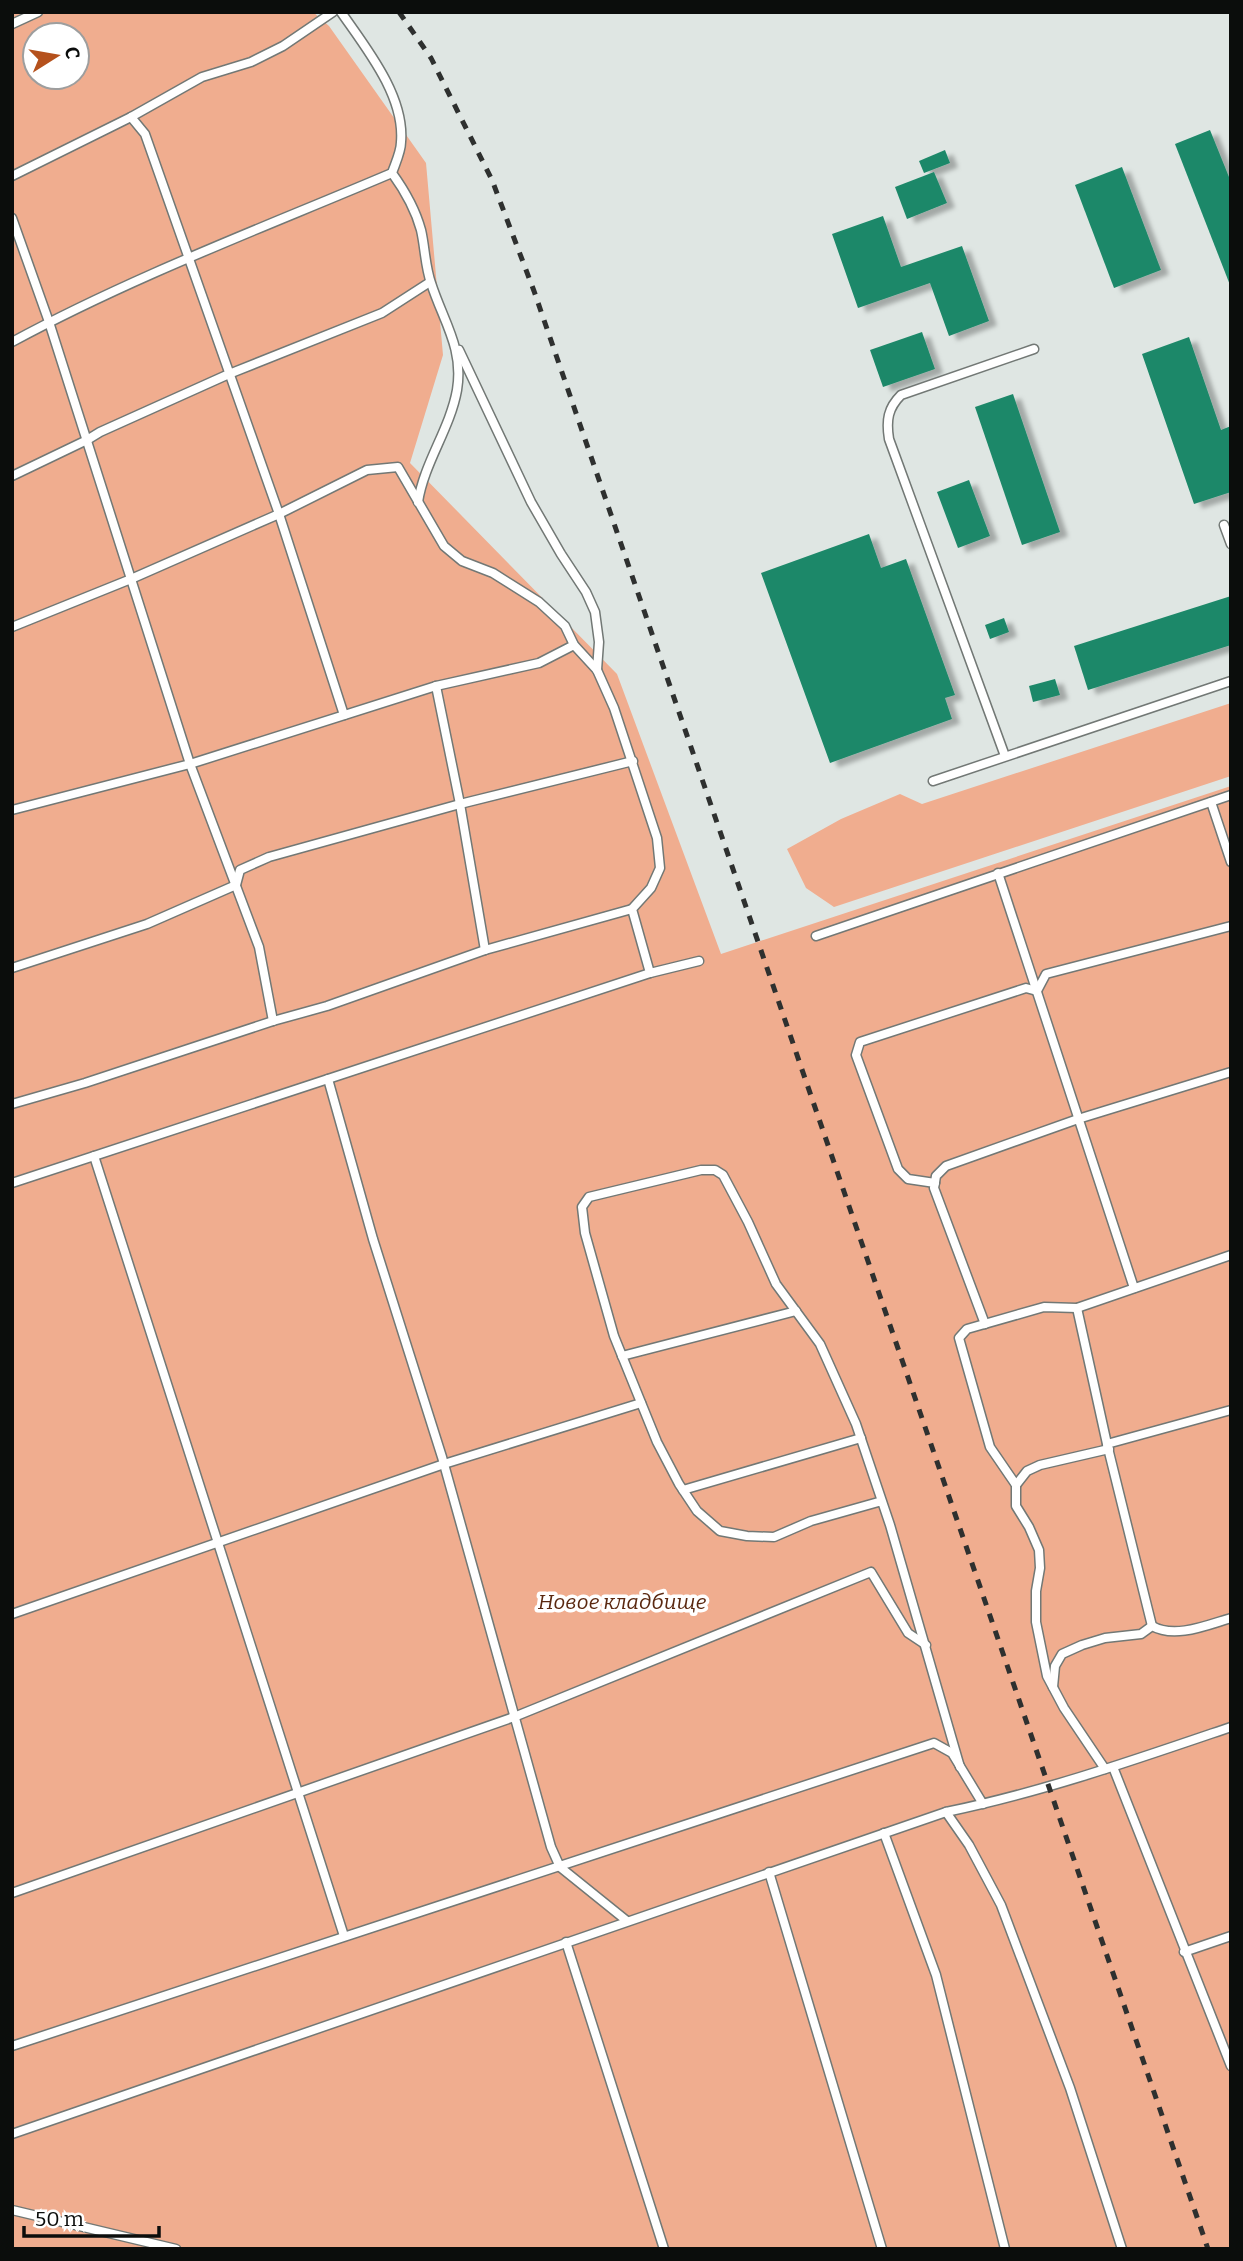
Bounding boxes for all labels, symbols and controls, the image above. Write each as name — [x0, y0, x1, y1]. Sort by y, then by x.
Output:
north arrow — [21, 21, 91, 91]
text: С — [60, 45, 85, 61]
park label: Новое кладбище — [538, 1589, 707, 1615]
scale bar — [24, 2194, 159, 2238]
text: 50 m — [35, 2206, 84, 2232]

